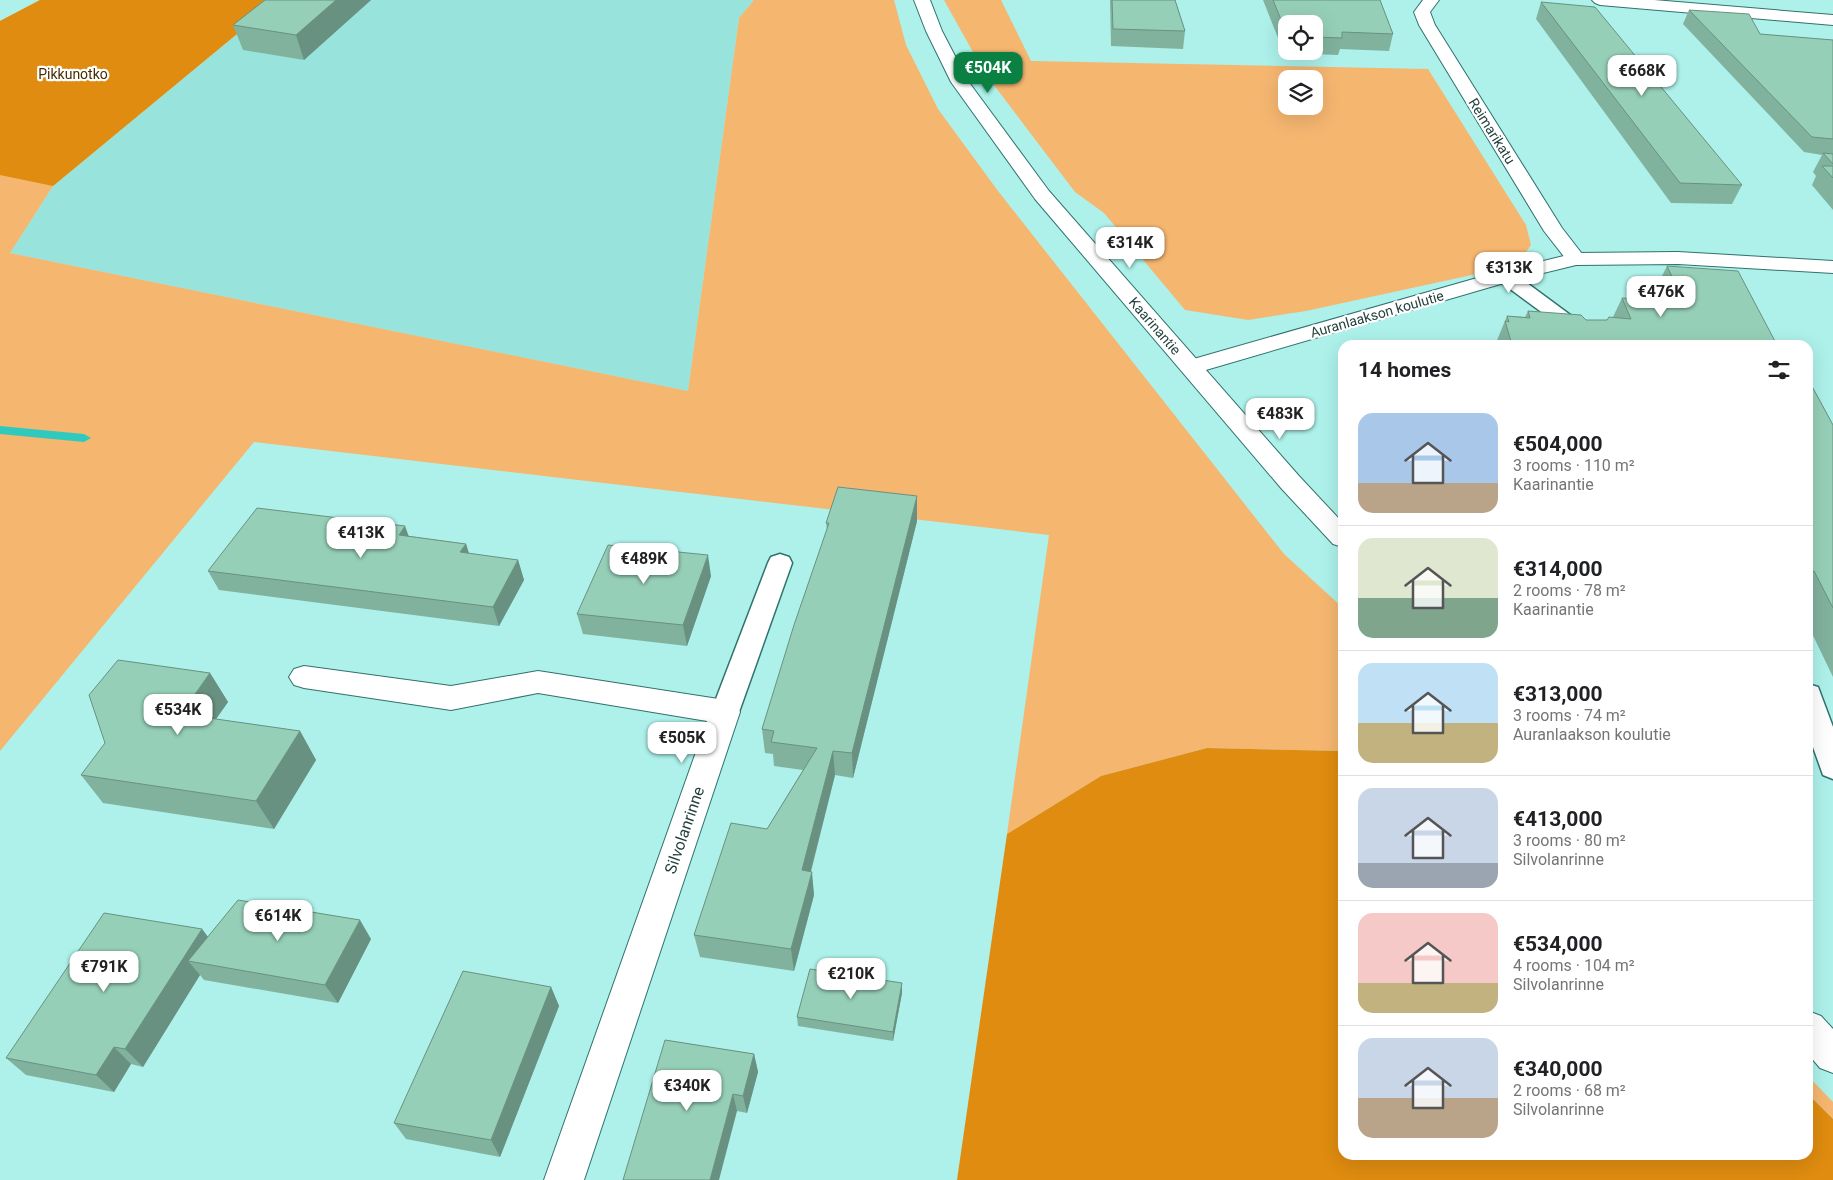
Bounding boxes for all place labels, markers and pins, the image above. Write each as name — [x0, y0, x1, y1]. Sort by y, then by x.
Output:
pin: €504K — [953, 52, 1023, 94]
pin: €668K — [1607, 54, 1677, 97]
pin: €314K — [1095, 226, 1165, 269]
pin: €313K — [1474, 252, 1544, 294]
pin: €476K — [1626, 276, 1696, 318]
pin: €483K — [1245, 398, 1315, 440]
pin: €413K — [326, 516, 396, 559]
pin: €489K — [609, 542, 679, 585]
pin: €534K — [143, 694, 213, 736]
pin: €505K — [647, 722, 717, 764]
pin: €614K — [243, 900, 313, 942]
pin: €791K — [69, 950, 139, 993]
pin: €210K — [816, 958, 886, 1000]
pin: €340K — [652, 1070, 722, 1112]

